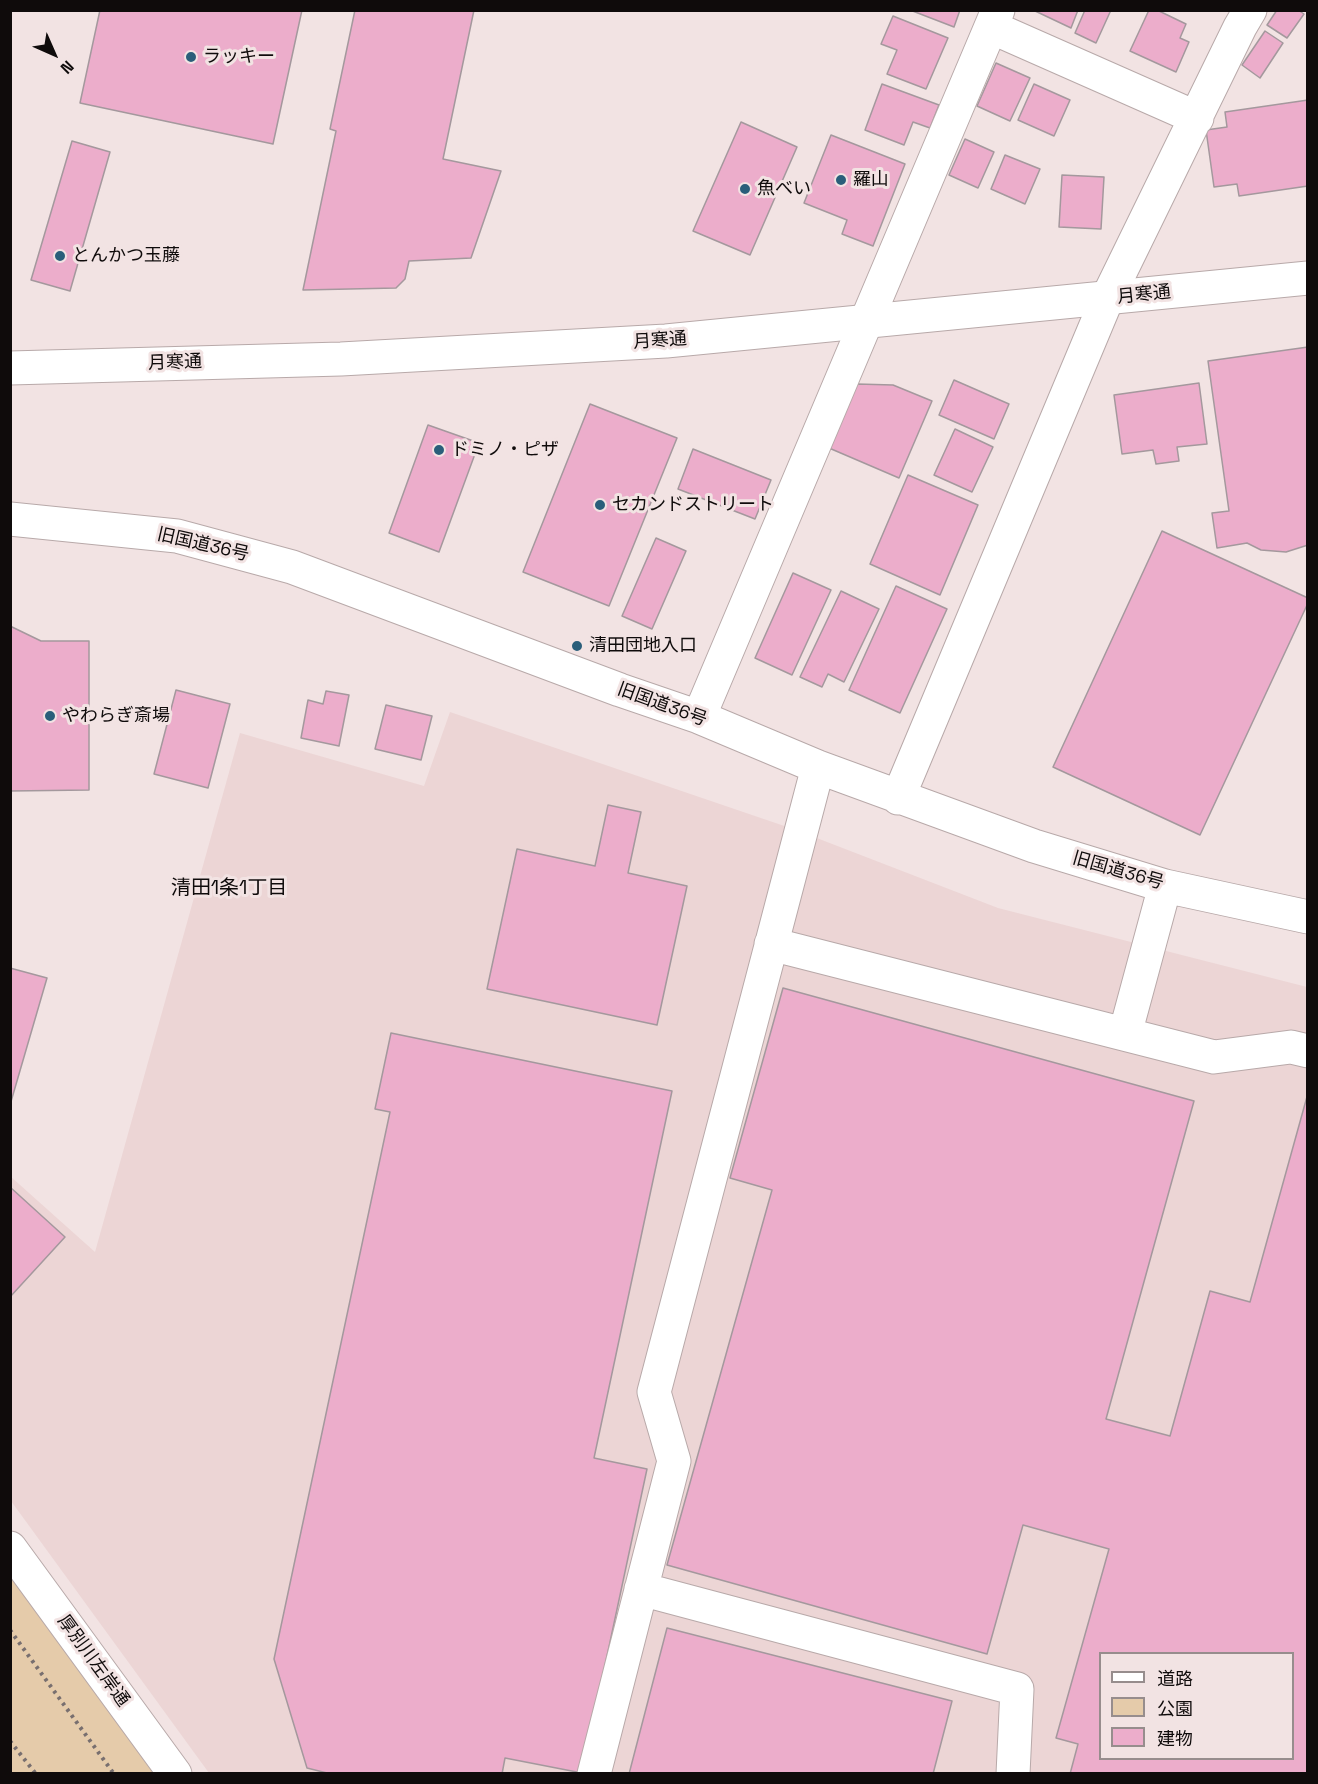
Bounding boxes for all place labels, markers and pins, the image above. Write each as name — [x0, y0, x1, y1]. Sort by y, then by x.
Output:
place label: ラッキー — [203, 46, 275, 68]
marker: ラッキー — [184, 50, 198, 64]
place label: 羅山 — [853, 169, 889, 191]
marker: 羅山 — [834, 173, 848, 187]
place label: 魚べい — [757, 178, 811, 200]
marker: 魚べい — [738, 182, 752, 196]
place label: とんかつ玉藤 — [72, 245, 180, 267]
marker: とんかつ玉藤 — [53, 249, 67, 263]
place label: ドミノ・ピザ — [451, 439, 559, 461]
marker: ドミノ・ピザ — [432, 443, 446, 457]
place label: セカンドストリート — [612, 494, 774, 516]
marker: セカンドストリート — [593, 498, 607, 512]
place label: 清田団地入口 — [589, 635, 697, 657]
marker: 清田団地入口 — [570, 639, 584, 653]
place label: やわらぎ斎場 — [62, 705, 170, 727]
marker: やわらぎ斎場 — [43, 709, 57, 723]

